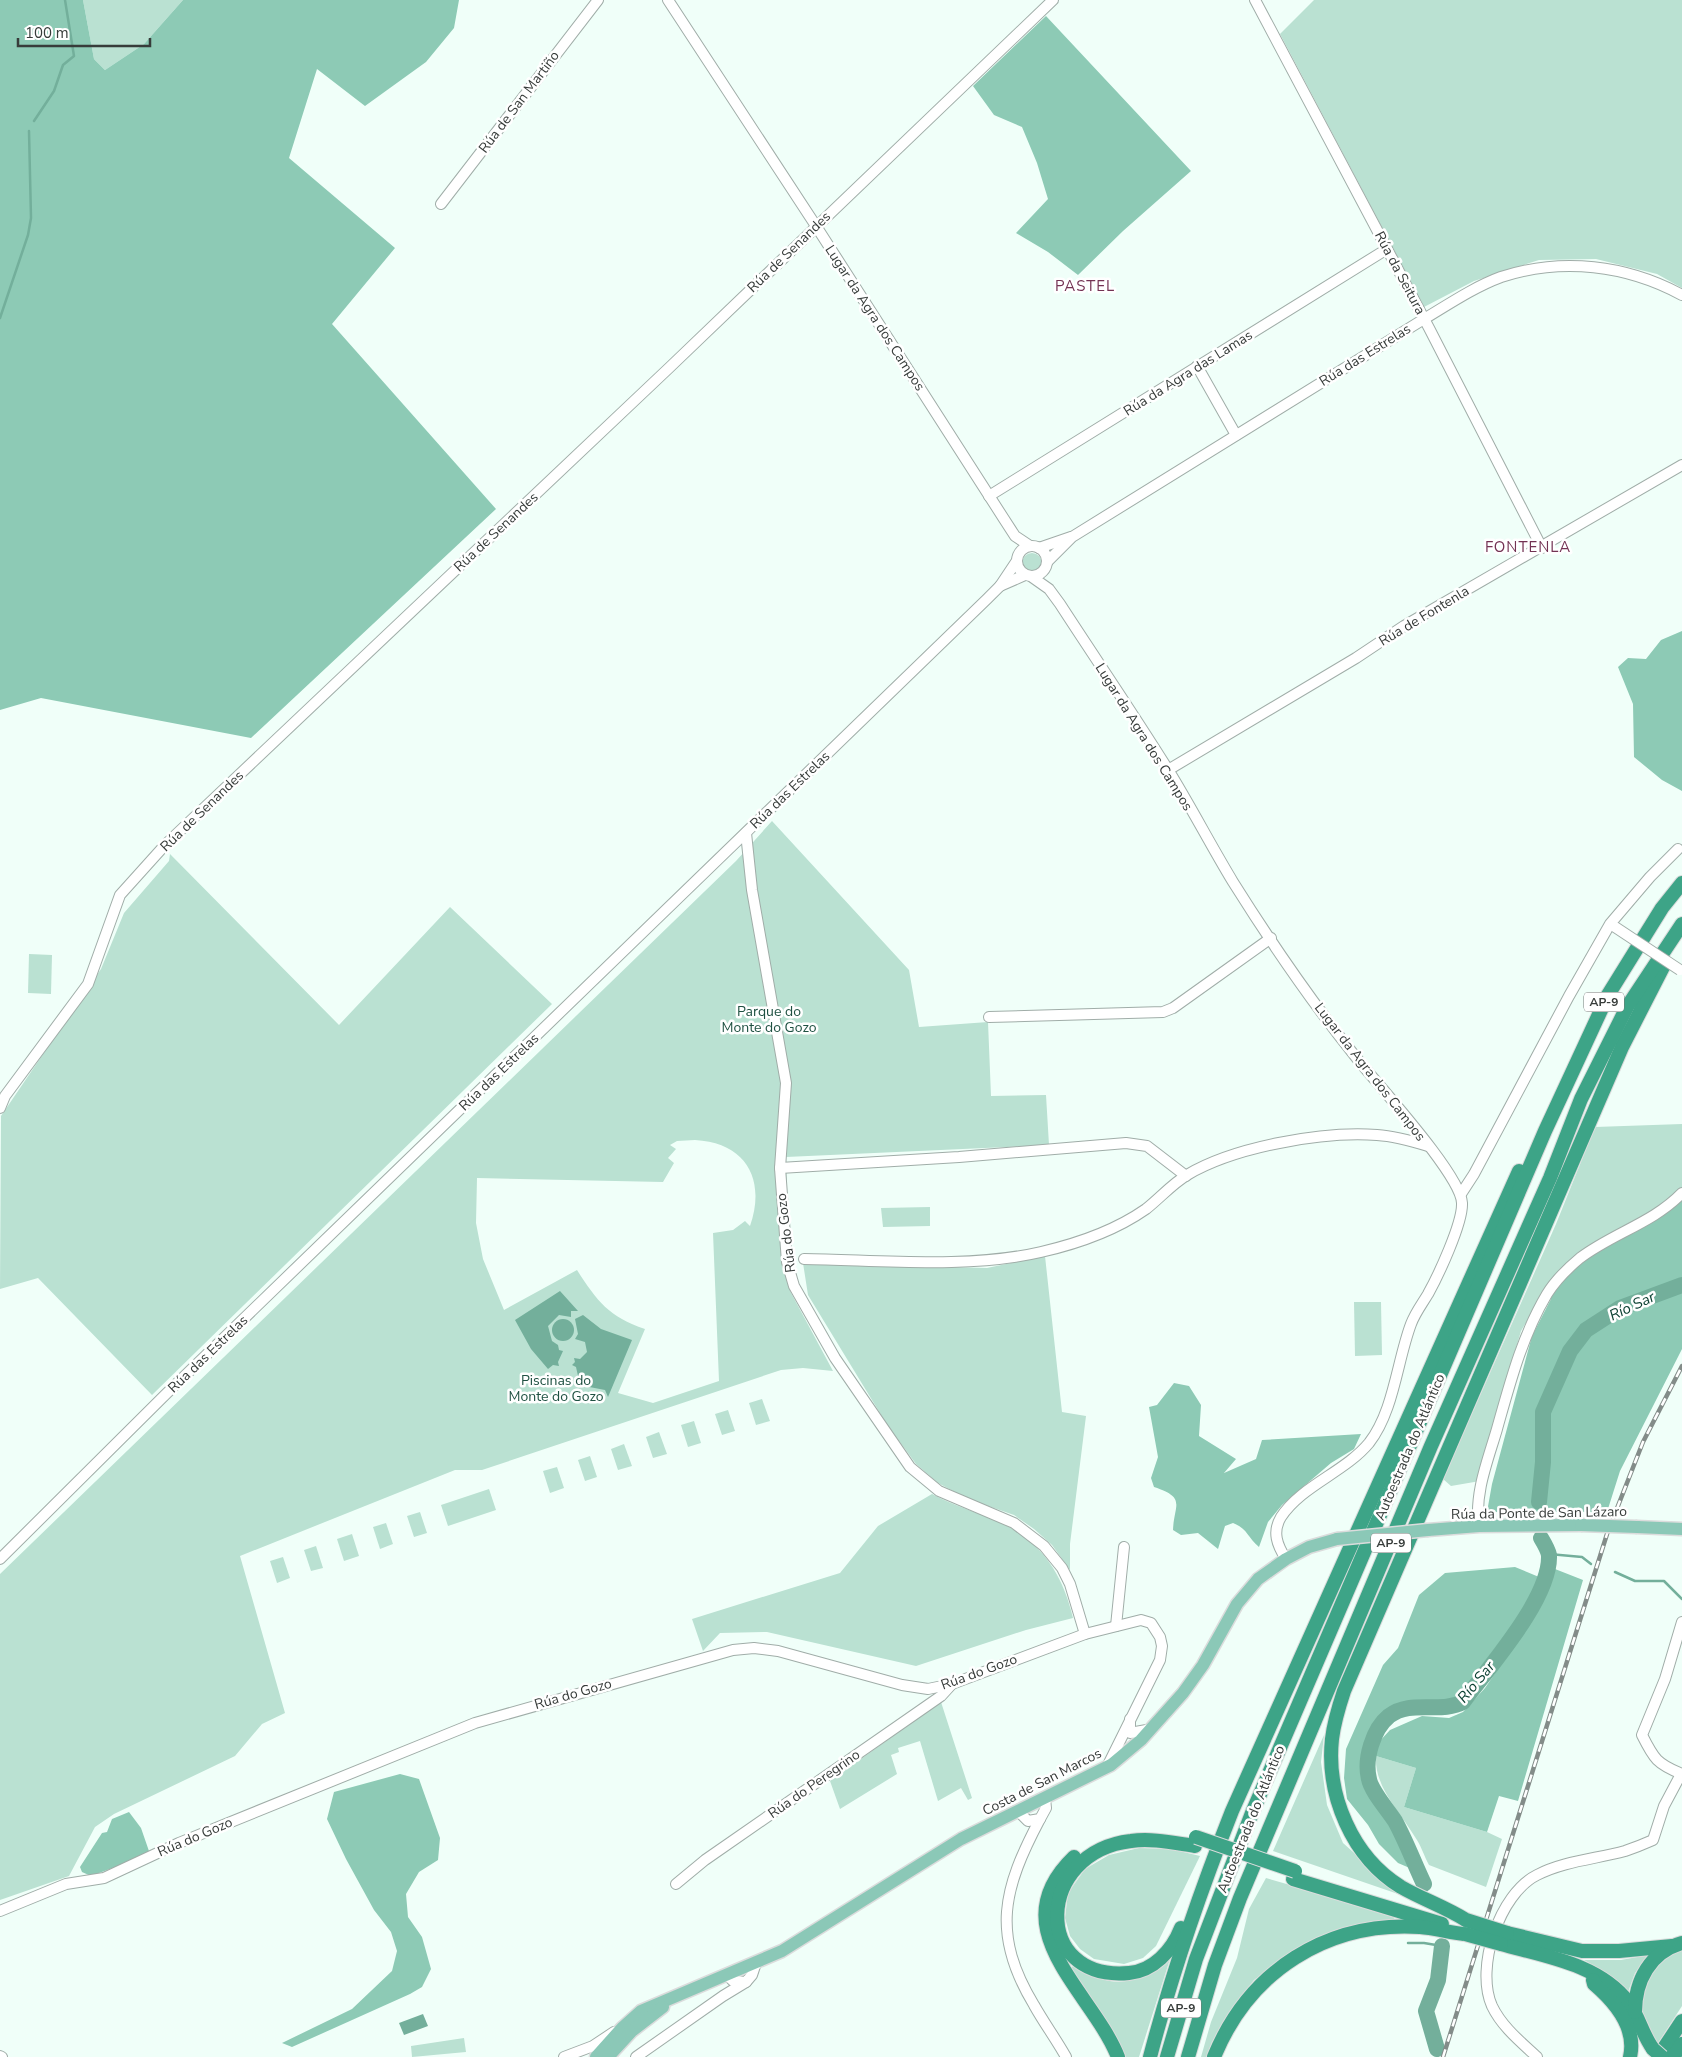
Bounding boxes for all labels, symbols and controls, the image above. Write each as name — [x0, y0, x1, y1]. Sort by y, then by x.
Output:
scale bar — [18, 15, 150, 47]
text: 100 m — [25, 23, 69, 43]
street label: Rúa de San Martiño — [474, 47, 564, 157]
street label: Rúa de Senandes — [743, 207, 835, 297]
street label: Rúa da Seitura — [1370, 228, 1430, 318]
street label: Lugar da Agra dos Campos — [821, 241, 930, 395]
district label: PASTEL — [1055, 276, 1115, 296]
street label: Rúa das Estrelas — [1316, 319, 1415, 391]
street label: Rúa da Agra das Lamas — [1120, 325, 1256, 420]
street label: Rúa de Senandes — [450, 488, 543, 576]
district label: FONTENLA — [1485, 537, 1571, 557]
street label: Rúa de Fontenla — [1375, 581, 1473, 651]
street label: Lugar da Agra dos Campos — [1091, 660, 1197, 815]
street label: Rúa das Estrelas — [746, 747, 834, 833]
street label: Rúa de Senandes — [156, 766, 248, 856]
road number: AP-9 — [1584, 992, 1624, 1012]
street label: Lugar da Agra dos Campos — [1310, 999, 1430, 1145]
park label: Parque do Monte do Gozo — [721, 1002, 817, 1037]
street label: Rúa das Estrelas — [455, 1029, 543, 1115]
street label: Rúa do Gozo — [772, 1192, 800, 1274]
water label: Río Sar — [1606, 1286, 1659, 1325]
street label: Rúa das Estrelas — [164, 1311, 252, 1397]
park label: Piscinas do Monte do Gozo — [508, 1371, 604, 1406]
street label: Autoestrada do Atlántico — [1370, 1371, 1450, 1523]
street label: Rúa da Ponte de San Lázaro — [1451, 1502, 1627, 1524]
road number: AP-9 — [1371, 1534, 1411, 1552]
street label: Rúa do Gozo — [938, 1649, 1020, 1695]
water label: Río Sar — [1453, 1657, 1500, 1707]
street label: Rúa do Gozo — [532, 1674, 614, 1714]
street label: Autoestrada do Atlántico — [1213, 1742, 1289, 1896]
street label: Costa de San Marcos — [979, 1744, 1105, 1820]
street label: Rúa do Peregrino — [764, 1745, 864, 1823]
street label: Rúa do Gozo — [155, 1813, 236, 1861]
road number: AP-9 — [1161, 1999, 1201, 2018]

